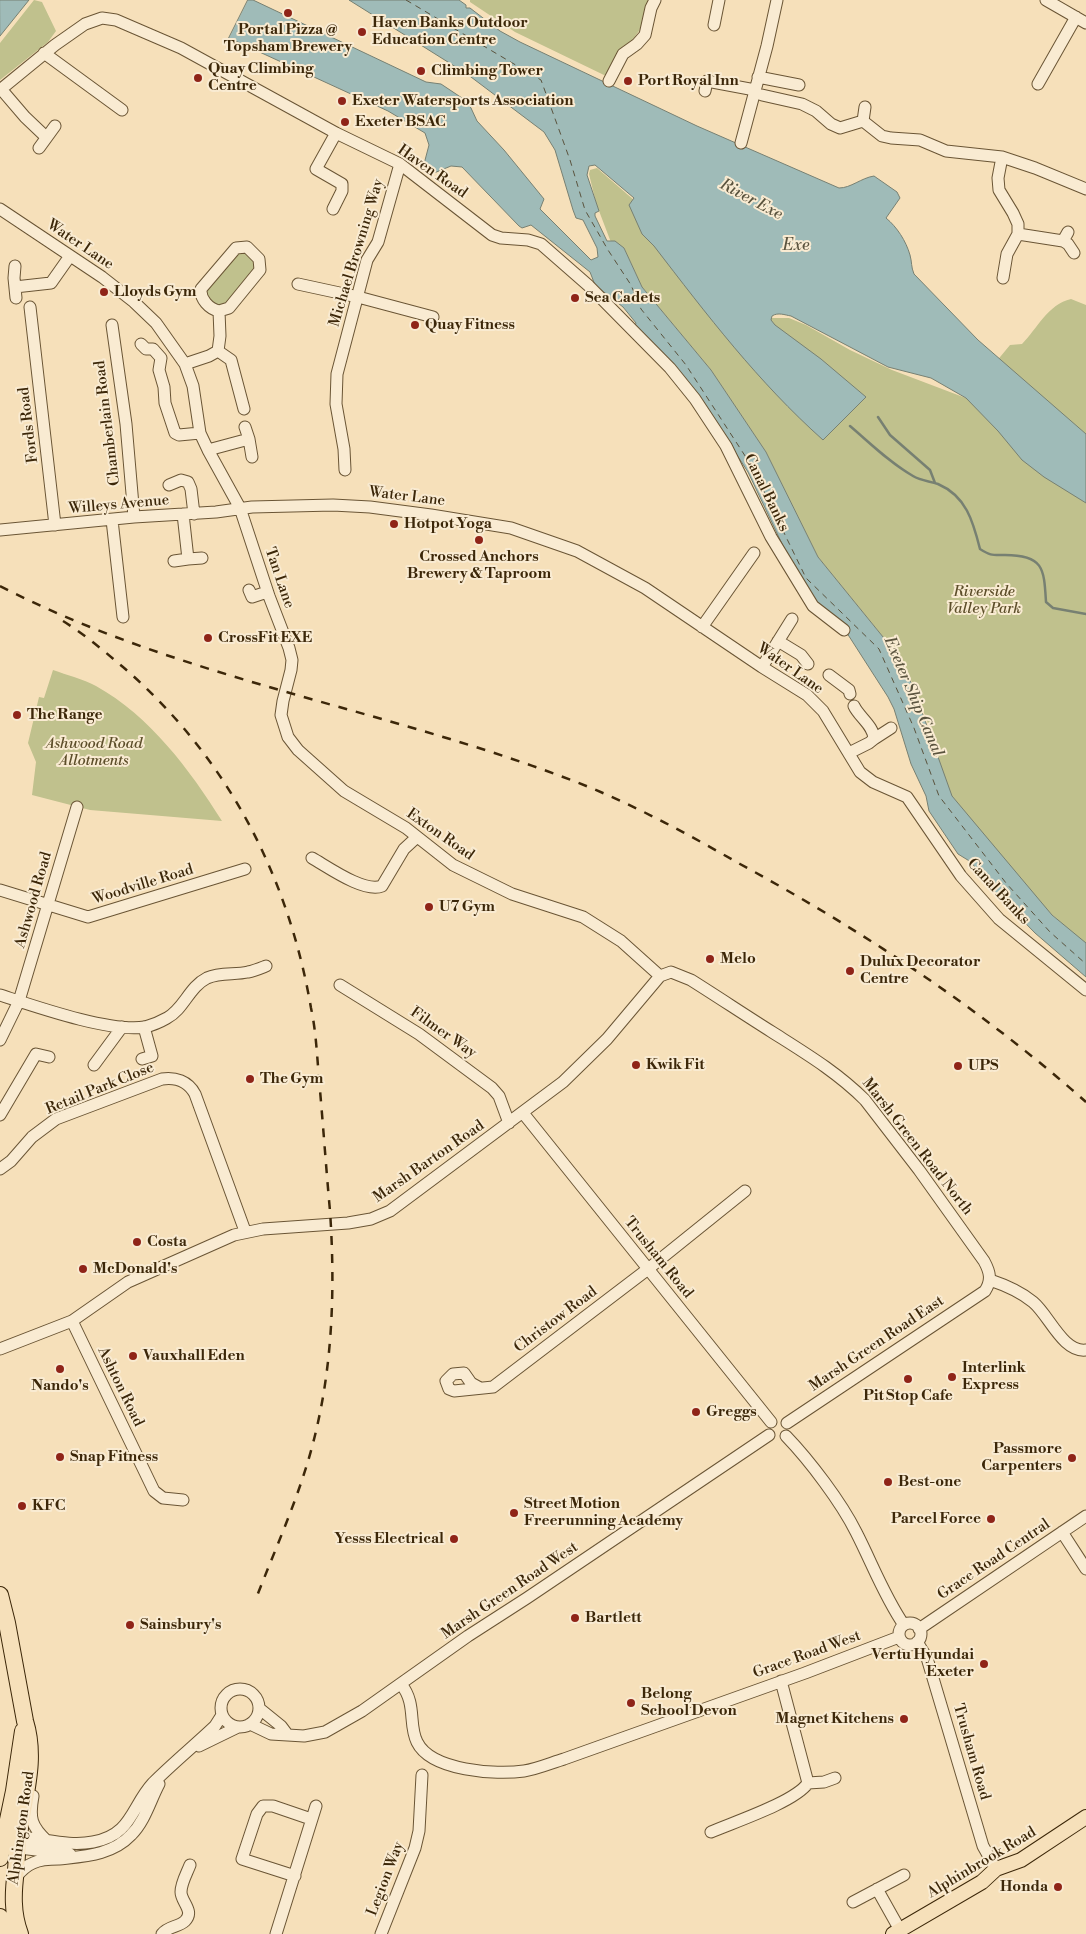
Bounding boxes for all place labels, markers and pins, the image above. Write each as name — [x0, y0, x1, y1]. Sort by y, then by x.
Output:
marker: Portal Pizza @ Topsham Brewery — [282, 7, 294, 19]
place label: Haven Banks Outdoor Education Centre — [372, 14, 528, 49]
place label: Portal Pizza @ Topsham Brewery — [224, 21, 352, 56]
marker: Haven Banks Outdoor Education Centre — [356, 26, 368, 38]
place label: Quay Climbing Centre — [208, 60, 314, 95]
place label: Climbing Tower — [431, 62, 543, 80]
marker: Climbing Tower — [415, 65, 427, 77]
marker: Quay Climbing Centre — [192, 72, 204, 84]
place label: Port Royal Inn — [638, 72, 739, 90]
marker: Port Royal Inn — [622, 75, 634, 87]
place label: Exeter Watersports Association — [352, 92, 573, 110]
marker: Exeter Watersports Association — [336, 95, 348, 107]
place label: Exeter BSAC — [355, 113, 446, 131]
marker: Exeter BSAC — [339, 116, 351, 128]
place label: Lloyds Gym — [114, 283, 196, 301]
marker: Lloyds Gym — [98, 286, 110, 298]
place label: Sea Cadets — [585, 289, 660, 307]
marker: Sea Cadets — [569, 292, 581, 304]
place label: Quay Fitness — [425, 316, 515, 334]
marker: Quay Fitness — [409, 319, 421, 331]
place label: Hotpot Yoga — [404, 515, 492, 533]
marker: Hotpot Yoga — [388, 518, 400, 530]
marker: Crossed Anchors Brewery & Taproom — [473, 534, 485, 546]
place label: Crossed Anchors Brewery & Taproom — [407, 548, 551, 583]
place label: CrossFit EXE — [218, 629, 312, 647]
marker: CrossFit EXE — [202, 632, 214, 644]
place label: The Range — [27, 706, 103, 724]
marker: The Range — [11, 709, 23, 721]
place label: U7 Gym — [439, 898, 495, 916]
marker: U7 Gym — [423, 901, 435, 913]
place label: Melo — [720, 950, 756, 968]
marker: Melo — [704, 953, 716, 965]
place label: Dulux Decorator Centre — [860, 953, 980, 988]
marker: Dulux Decorator Centre — [844, 965, 856, 977]
place label: Kwik Fit — [646, 1056, 705, 1074]
place label: UPS — [968, 1057, 999, 1075]
marker: Kwik Fit — [630, 1059, 642, 1071]
marker: UPS — [952, 1060, 964, 1072]
place label: The Gym — [260, 1070, 323, 1088]
marker: The Gym — [244, 1073, 256, 1085]
place label: Costa — [147, 1233, 187, 1251]
marker: Costa — [131, 1236, 143, 1248]
place label: McDonald's — [93, 1260, 177, 1278]
marker: McDonald's — [77, 1263, 89, 1275]
place label: Vauxhall Eden — [143, 1347, 245, 1365]
marker: Vauxhall Eden — [127, 1350, 139, 1362]
place label: Interlink Express — [962, 1359, 1026, 1394]
marker: Nando's — [54, 1363, 66, 1375]
marker: Interlink Express — [946, 1371, 958, 1383]
marker: Pit Stop Cafe — [902, 1373, 914, 1385]
place label: Nando's — [31, 1377, 89, 1395]
place label: Pit Stop Cafe — [863, 1387, 953, 1405]
place label: Greggs — [706, 1403, 757, 1421]
marker: Greggs — [690, 1406, 702, 1418]
place label: Passmore Carpenters — [981, 1440, 1062, 1475]
place label: Snap Fitness — [70, 1448, 158, 1466]
marker: Snap Fitness — [54, 1451, 66, 1463]
marker: Passmore Carpenters — [1066, 1452, 1078, 1464]
place label: Best-one — [898, 1473, 961, 1491]
marker: Best-one — [882, 1476, 894, 1488]
place label: Street Motion Freerunning Academy — [524, 1495, 683, 1530]
place label: KFC — [32, 1497, 65, 1515]
marker: KFC — [16, 1500, 28, 1512]
marker: Street Motion Freerunning Academy — [508, 1507, 520, 1519]
place label: Parcel Force — [891, 1510, 981, 1528]
marker: Parcel Force — [985, 1513, 997, 1525]
place label: Yesss Electrical — [334, 1530, 444, 1548]
marker: Yesss Electrical — [448, 1533, 460, 1545]
place label: Bartlett — [585, 1609, 642, 1627]
marker: Bartlett — [569, 1612, 581, 1624]
place label: Sainsbury's — [140, 1616, 221, 1634]
marker: Sainsbury's — [124, 1619, 136, 1631]
place label: Vertu Hyundai Exeter — [872, 1646, 974, 1681]
marker: Vertu Hyundai Exeter — [978, 1658, 990, 1670]
place label: Belong School Devon — [641, 1685, 737, 1720]
marker: Belong School Devon — [625, 1697, 637, 1709]
place label: Magnet Kitchens — [776, 1710, 894, 1728]
marker: Magnet Kitchens — [898, 1713, 910, 1725]
place label: Honda — [1000, 1878, 1048, 1896]
marker: Honda — [1052, 1881, 1064, 1893]

